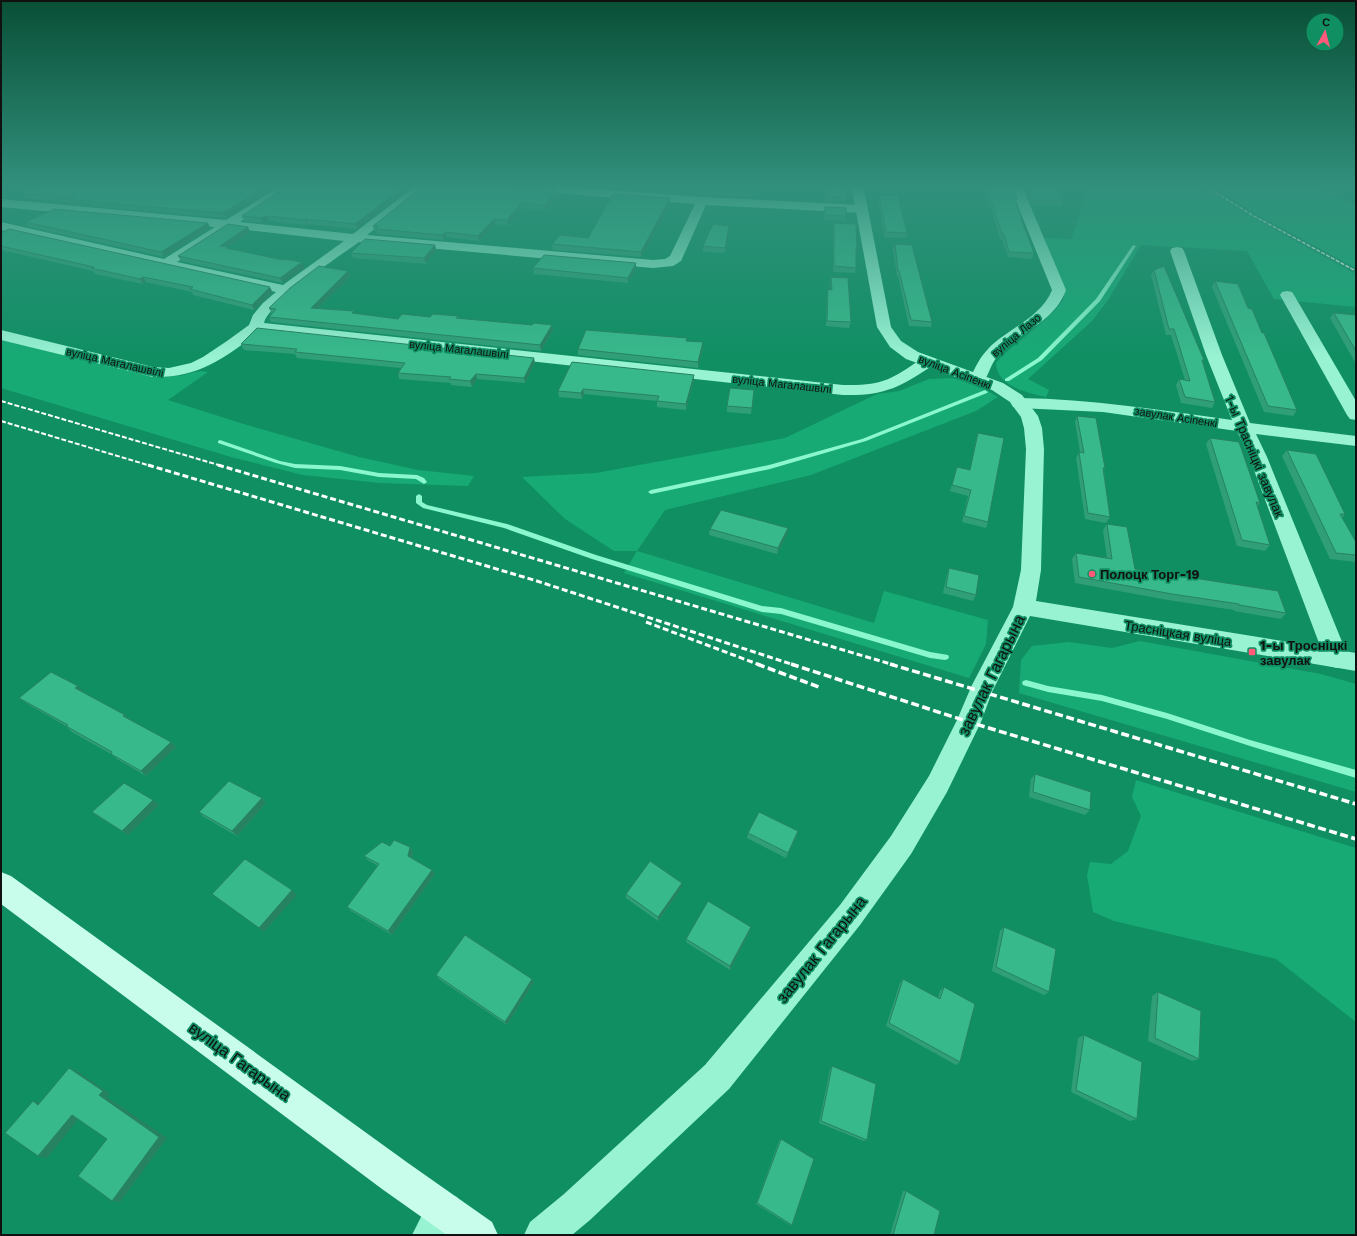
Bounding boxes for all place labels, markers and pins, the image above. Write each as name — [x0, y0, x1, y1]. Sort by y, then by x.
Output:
place label: Полоцк Торг-19 — [1100, 567, 1200, 582]
marker: Полоцк Торг-19 — [1087, 569, 1097, 579]
place label: 1-ы Тросніцкі завулак — [1260, 638, 1347, 668]
marker: 1-ы Тросніцкі завулак — [1247, 647, 1257, 657]

